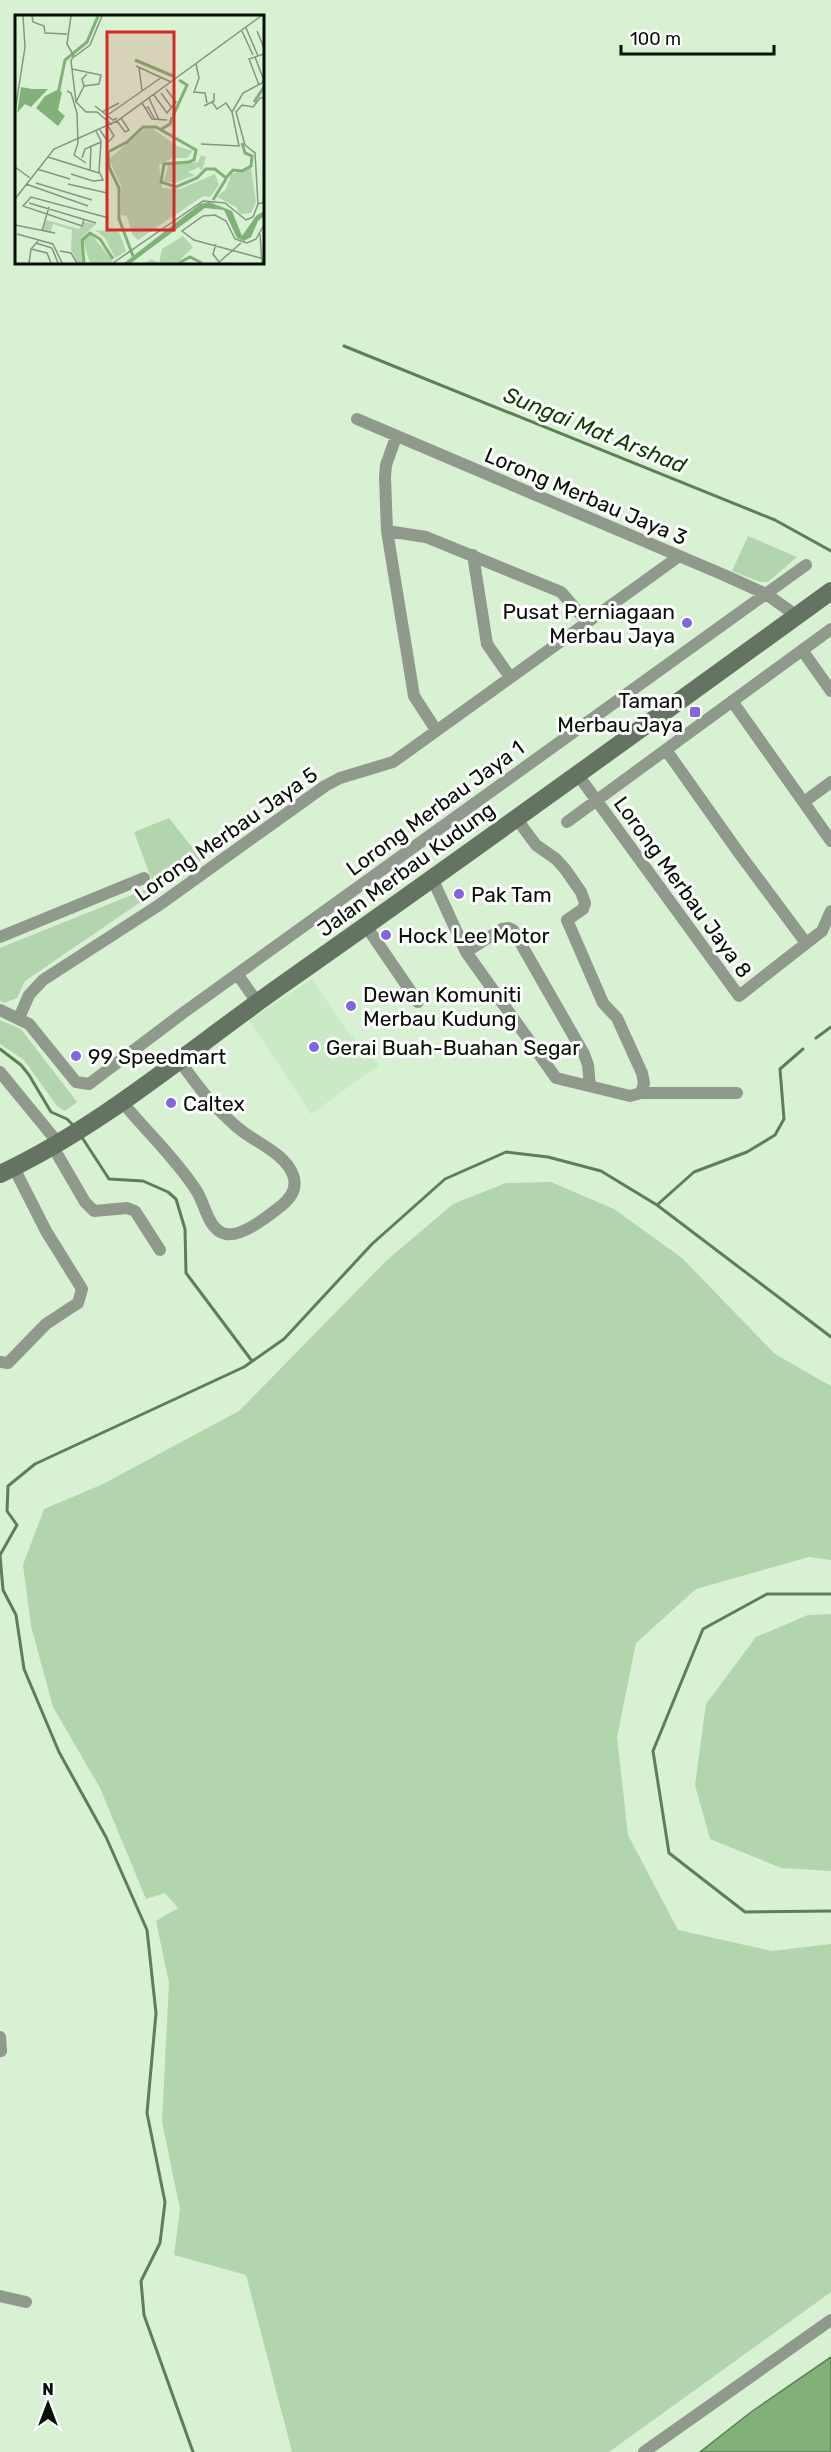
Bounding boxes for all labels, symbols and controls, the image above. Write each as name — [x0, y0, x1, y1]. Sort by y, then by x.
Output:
inset map — [15, 15, 264, 264]
scale bar — [621, 18, 774, 56]
text: 100 m — [630, 28, 681, 50]
water label: Sungai Mat Arshad — [500, 381, 691, 479]
street label: Lorong Merbau Jaya 3 — [481, 442, 691, 550]
place label: Pusat Perniagaan Merbau Jaya — [502, 599, 675, 648]
marker: Pusat Perniagaan Merbau Jaya — [680, 616, 694, 630]
place label: Taman Merbau Jaya — [557, 688, 683, 737]
marker: Taman Merbau Jaya — [688, 705, 702, 719]
street label: Lorong Merbau Jaya 1 — [341, 735, 529, 881]
street label: Lorong Merbau Jaya 5 — [130, 761, 322, 907]
street label: Lorong Merbau Jaya 8 — [609, 791, 757, 983]
street label: Jalan Merbau Kudung — [313, 796, 499, 942]
place label: Pak Tam — [471, 882, 552, 907]
marker: Pak Tam — [452, 887, 466, 901]
place label: Hock Lee Motor — [398, 923, 550, 948]
marker: Hock Lee Motor — [379, 928, 393, 942]
place label: Dewan Komuniti Merbau Kudung — [363, 982, 521, 1031]
marker: Dewan Komuniti Merbau Kudung — [344, 999, 358, 1013]
place label: Gerai Buah-Buahan Segar — [326, 1035, 580, 1060]
marker: Gerai Buah-Buahan Segar — [307, 1040, 321, 1054]
place label: 99 Speedmart — [88, 1044, 226, 1069]
marker: 99 Speedmart — [69, 1049, 83, 1063]
place label: Caltex — [183, 1091, 245, 1116]
marker: Caltex — [164, 1096, 178, 1110]
north arrow — [18, 2374, 78, 2434]
text: N — [42, 2380, 54, 2399]

